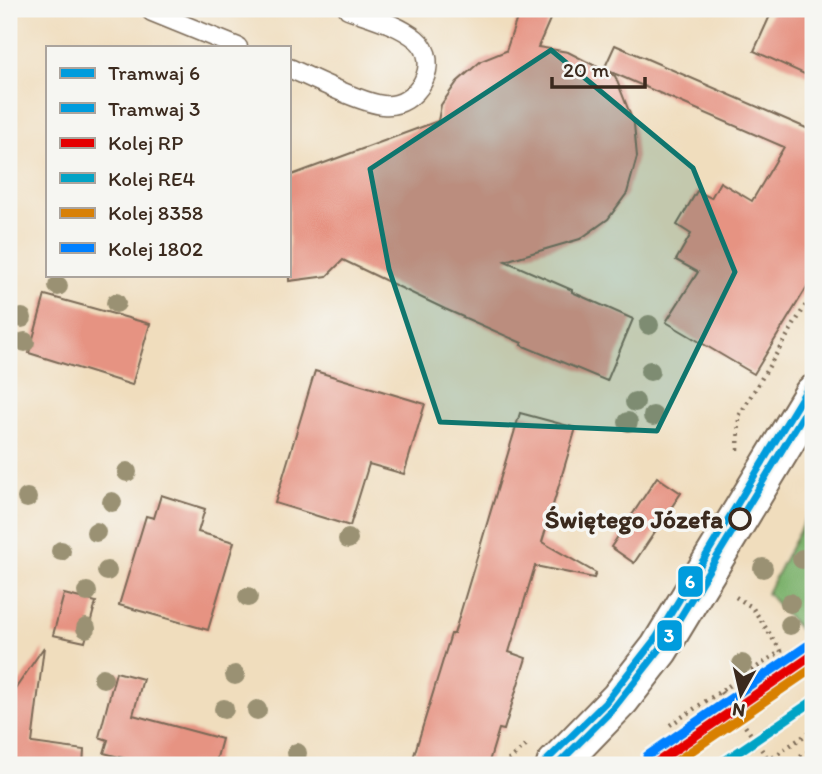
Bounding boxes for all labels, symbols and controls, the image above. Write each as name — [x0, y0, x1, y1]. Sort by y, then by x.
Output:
legend — [46, 46, 290, 276]
scale bar — [552, 46, 645, 90]
text: 20 m — [563, 57, 610, 82]
text: Tramwaj 6 — [108, 60, 200, 85]
text: Tramwaj 3 — [108, 96, 200, 121]
text: Kolej RP — [108, 130, 183, 155]
text: Kolej RE4 — [108, 166, 195, 191]
text: Kolej 8358 — [108, 200, 203, 225]
text: Kolej 1802 — [108, 236, 203, 261]
place label: Świętego Józefa — [545, 503, 723, 535]
marker: Świętego Józefa — [729, 508, 751, 530]
line badge: 6 — [677, 565, 704, 598]
text: 6 — [685, 570, 695, 593]
line badge: 3 — [656, 619, 683, 652]
text: 3 — [664, 624, 674, 647]
north arrow — [706, 658, 776, 728]
text: N — [731, 698, 747, 723]

